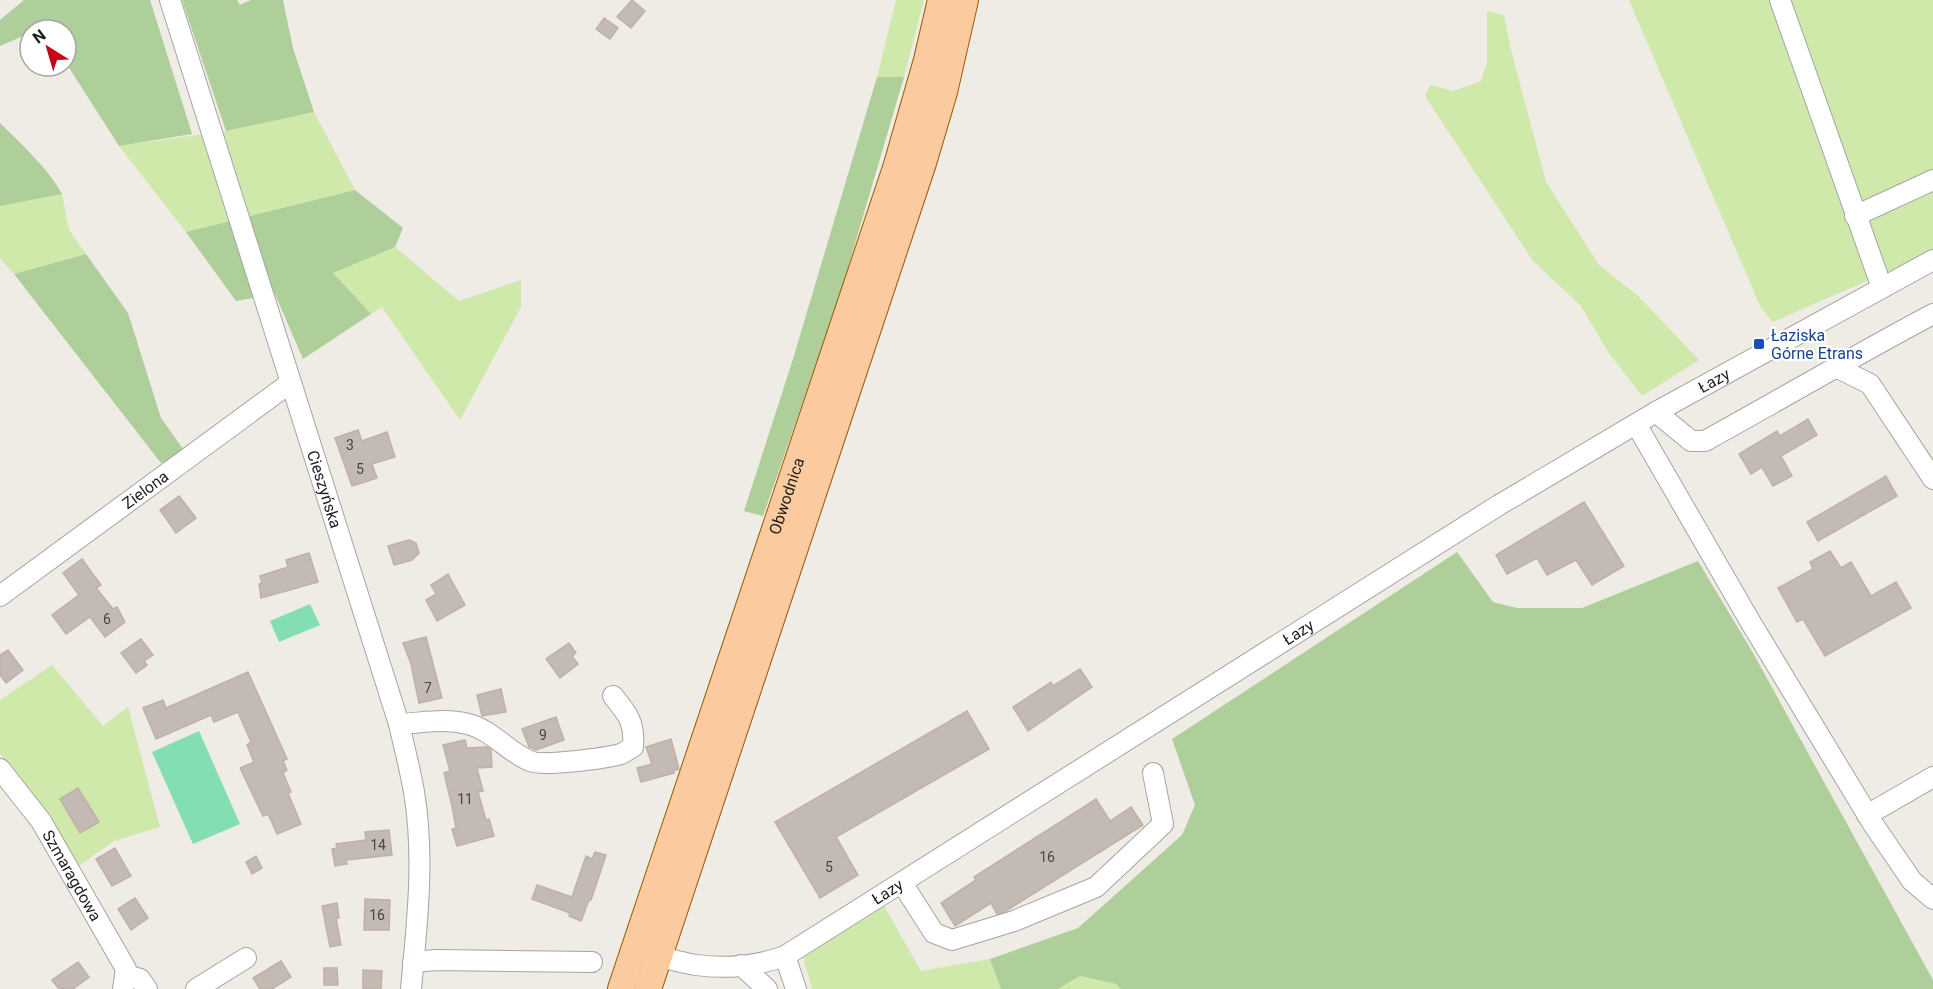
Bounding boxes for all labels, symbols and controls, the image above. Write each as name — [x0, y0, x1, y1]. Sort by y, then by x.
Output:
north arrow — [18, 18, 78, 78]
text: N — [29, 25, 50, 47]
place label: Łaziska Górne Etrans — [1771, 326, 1863, 363]
marker: Łaziska Górne Etrans — [1752, 337, 1766, 351]
street label: Łazy — [1695, 364, 1733, 397]
house number: 3 — [346, 437, 354, 453]
street label: Cieszyńska — [303, 448, 345, 531]
street label: Obwodnica — [765, 455, 808, 537]
house number: 5 — [356, 461, 364, 477]
street label: Zielona — [119, 467, 172, 513]
house number: 6 — [103, 611, 111, 627]
street label: Łazy — [1279, 615, 1318, 649]
house number: 7 — [424, 680, 432, 696]
house number: 9 — [539, 727, 547, 743]
house number: 11 — [457, 791, 473, 807]
street label: Szmaragdowa — [38, 827, 105, 925]
house number: 14 — [370, 837, 386, 853]
house number: 16 — [1039, 849, 1055, 865]
house number: 5 — [825, 859, 833, 875]
street label: Łazy — [869, 875, 907, 909]
house number: 16 — [369, 907, 385, 923]

